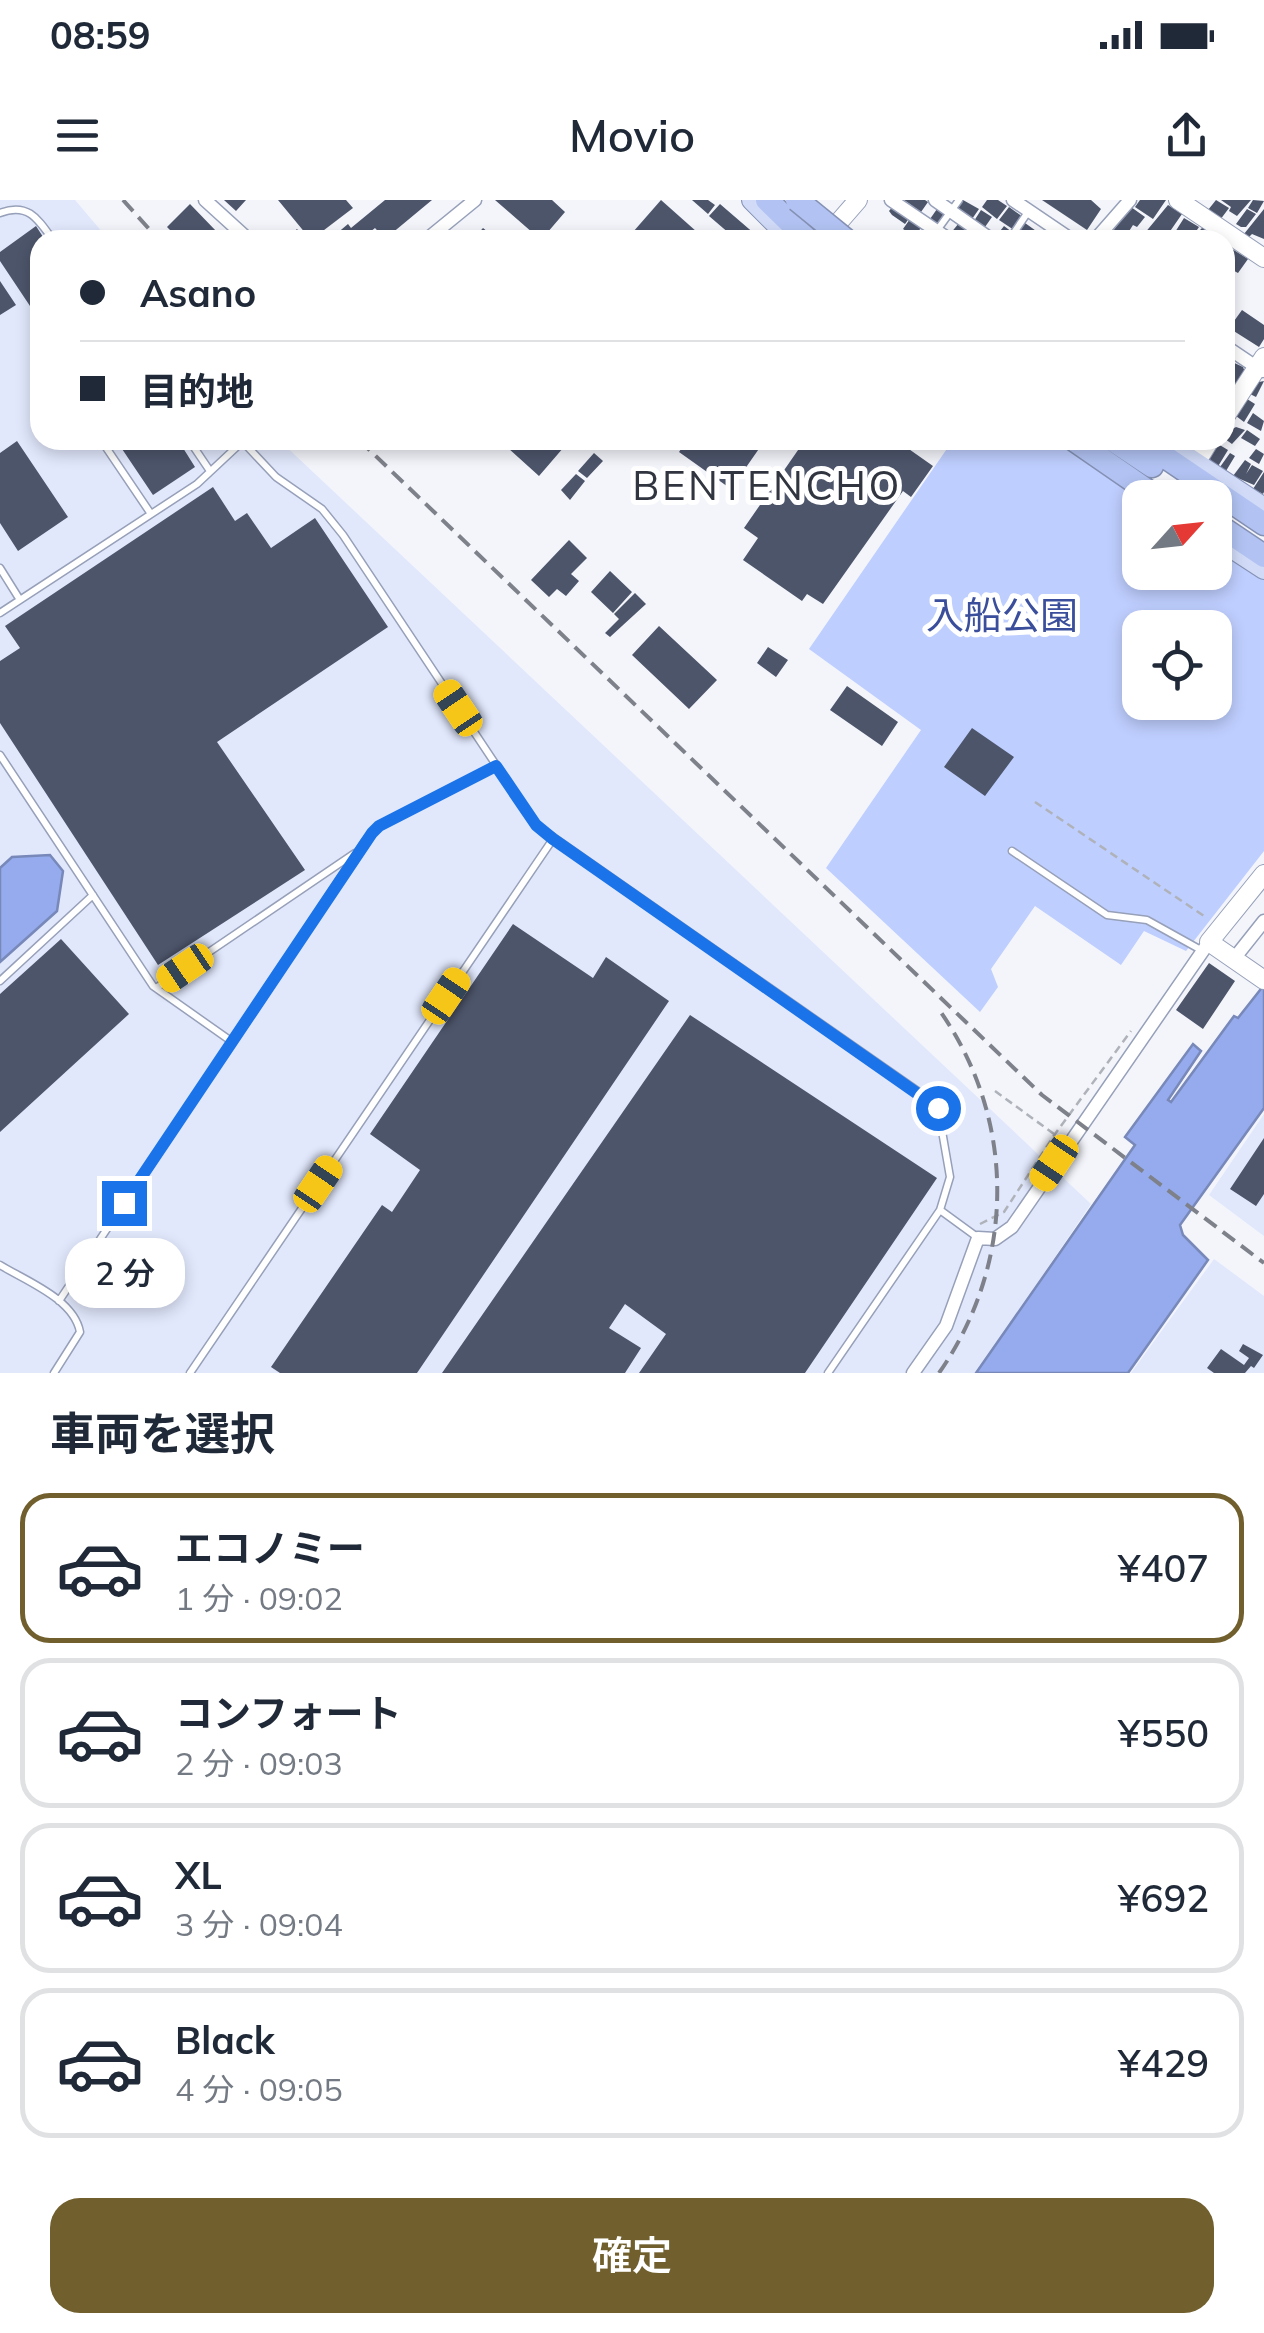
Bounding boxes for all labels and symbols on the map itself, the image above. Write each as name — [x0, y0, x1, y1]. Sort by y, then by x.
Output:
district label: BENTENCHO — [632, 460, 902, 510]
north arrow — [1122, 480, 1232, 590]
park label: 入船公園 — [926, 591, 1078, 639]
car — [429, 675, 487, 741]
car — [152, 939, 218, 997]
car — [417, 963, 475, 1029]
route start — [916, 1086, 961, 1131]
car — [1025, 1130, 1083, 1196]
car — [289, 1151, 347, 1217]
route end — [102, 1181, 147, 1226]
callout: 2 分 — [64, 1238, 184, 1308]

